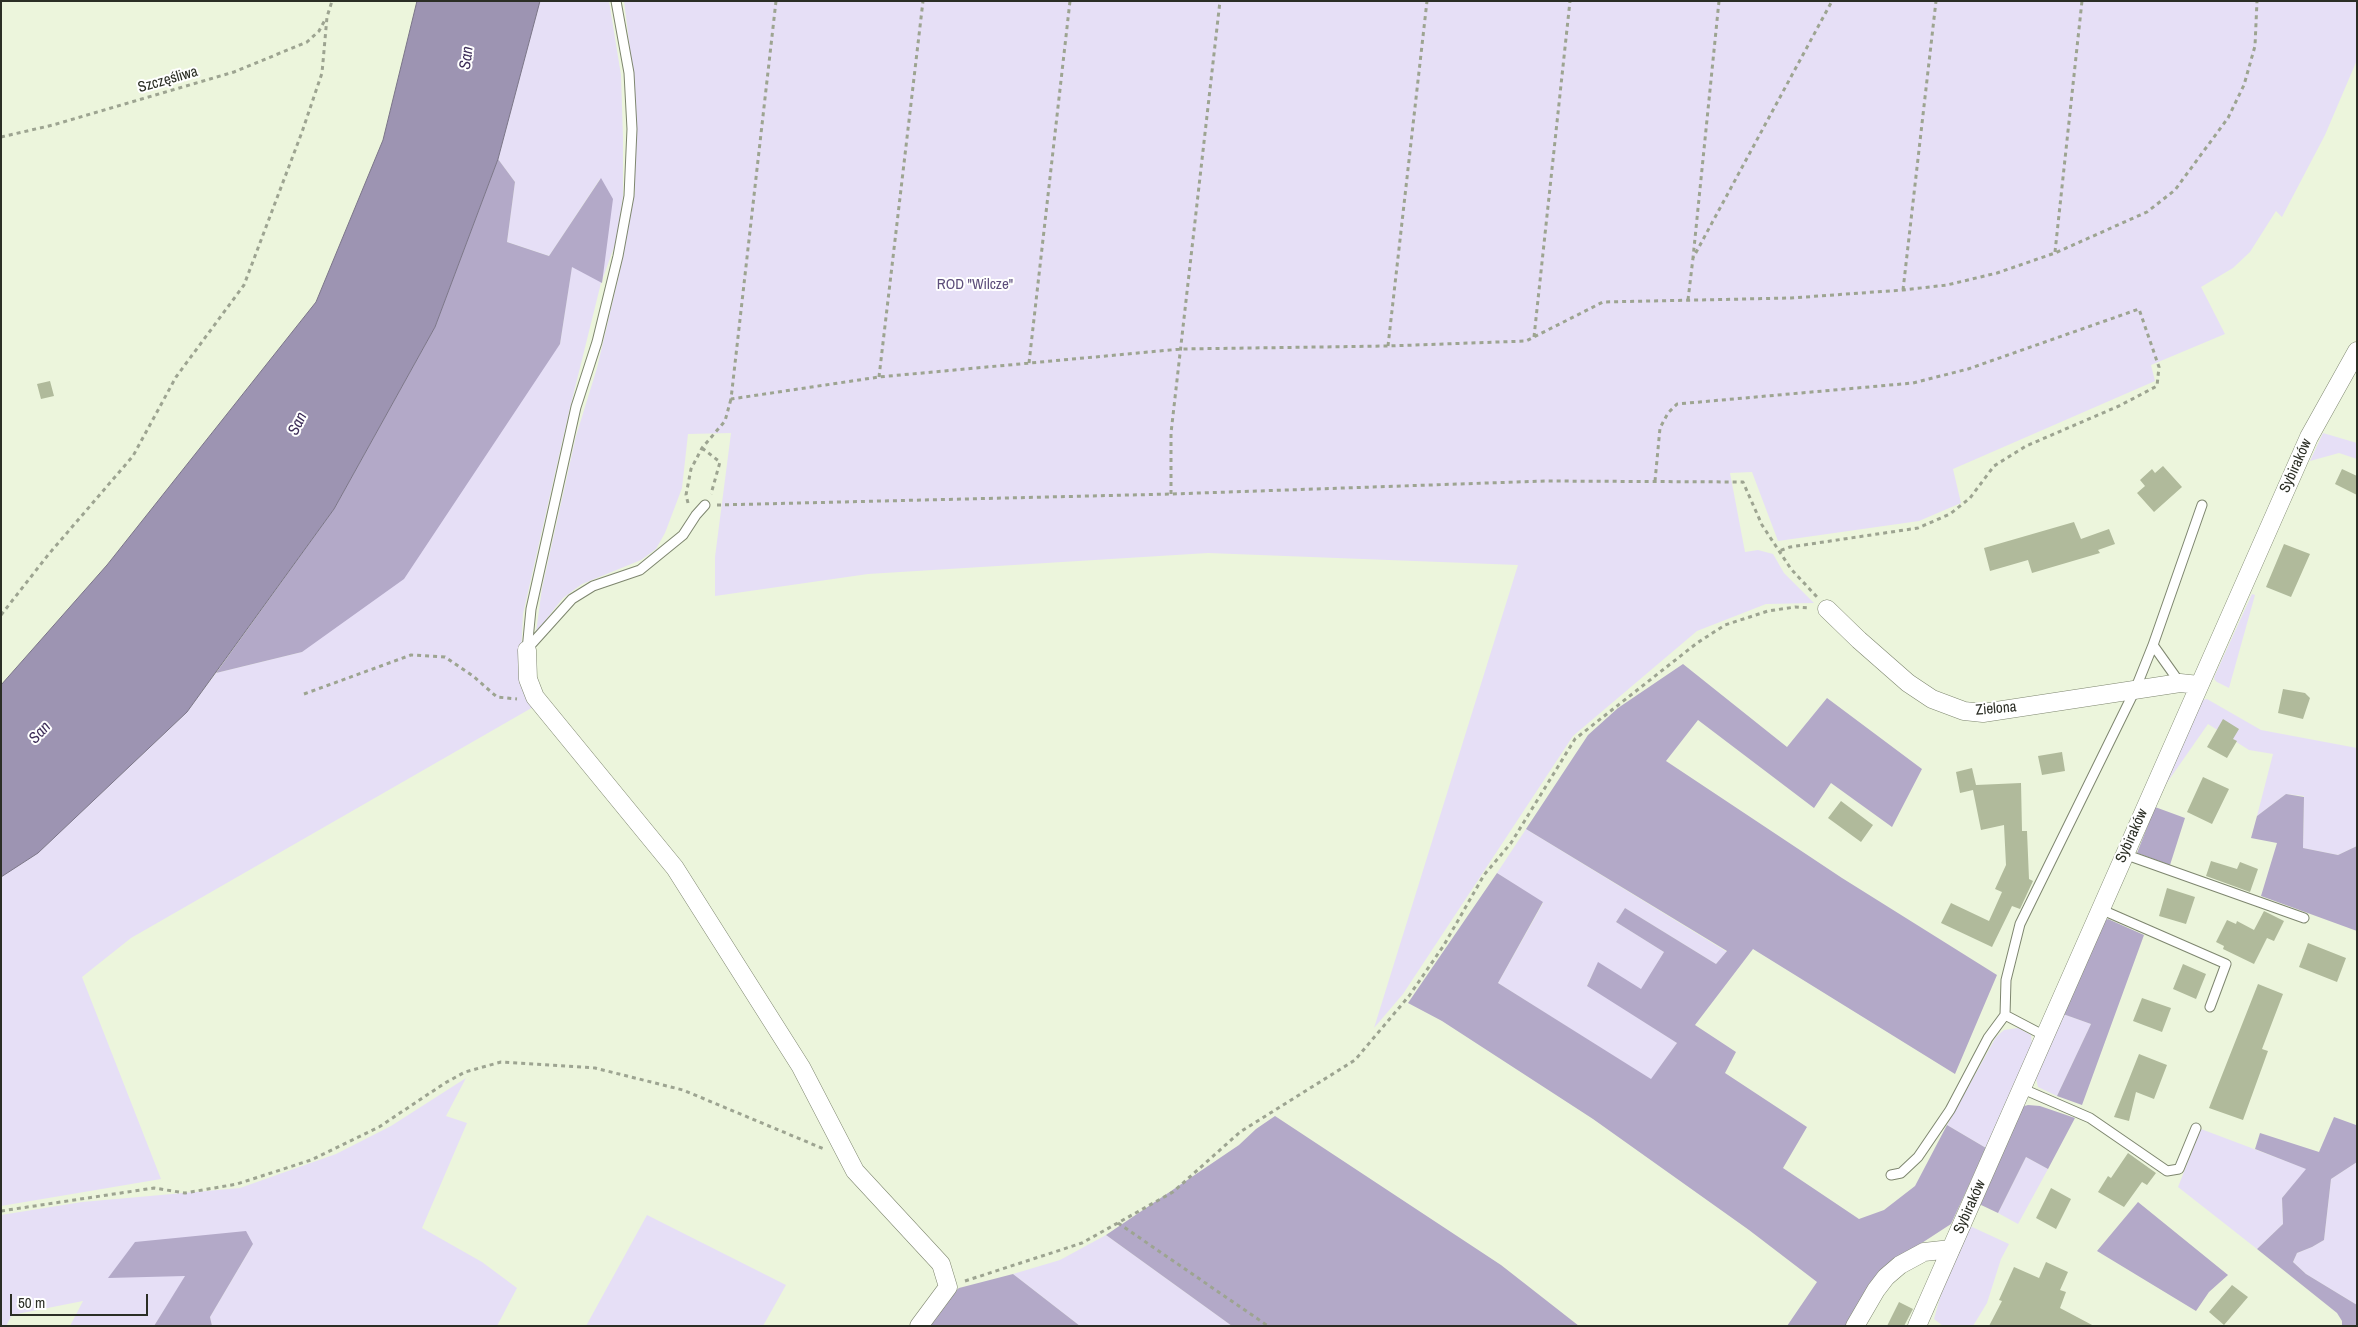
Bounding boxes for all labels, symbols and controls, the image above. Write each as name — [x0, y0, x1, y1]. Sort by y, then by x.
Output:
water label: San — [456, 45, 478, 71]
street label: Szczęśliwa — [136, 63, 200, 97]
park label: ROD "Wilcze" — [937, 276, 1013, 294]
water label: San — [284, 409, 312, 439]
street label: Sybiraków — [2276, 436, 2316, 496]
street label: Zielona — [1975, 698, 2017, 720]
water label: San — [25, 718, 55, 748]
street label: Sybiraków — [2112, 806, 2152, 866]
street label: Sybiraków — [1950, 1177, 1990, 1237]
scale bar — [12, 1284, 150, 1316]
text: 50 m — [18, 1292, 45, 1313]

